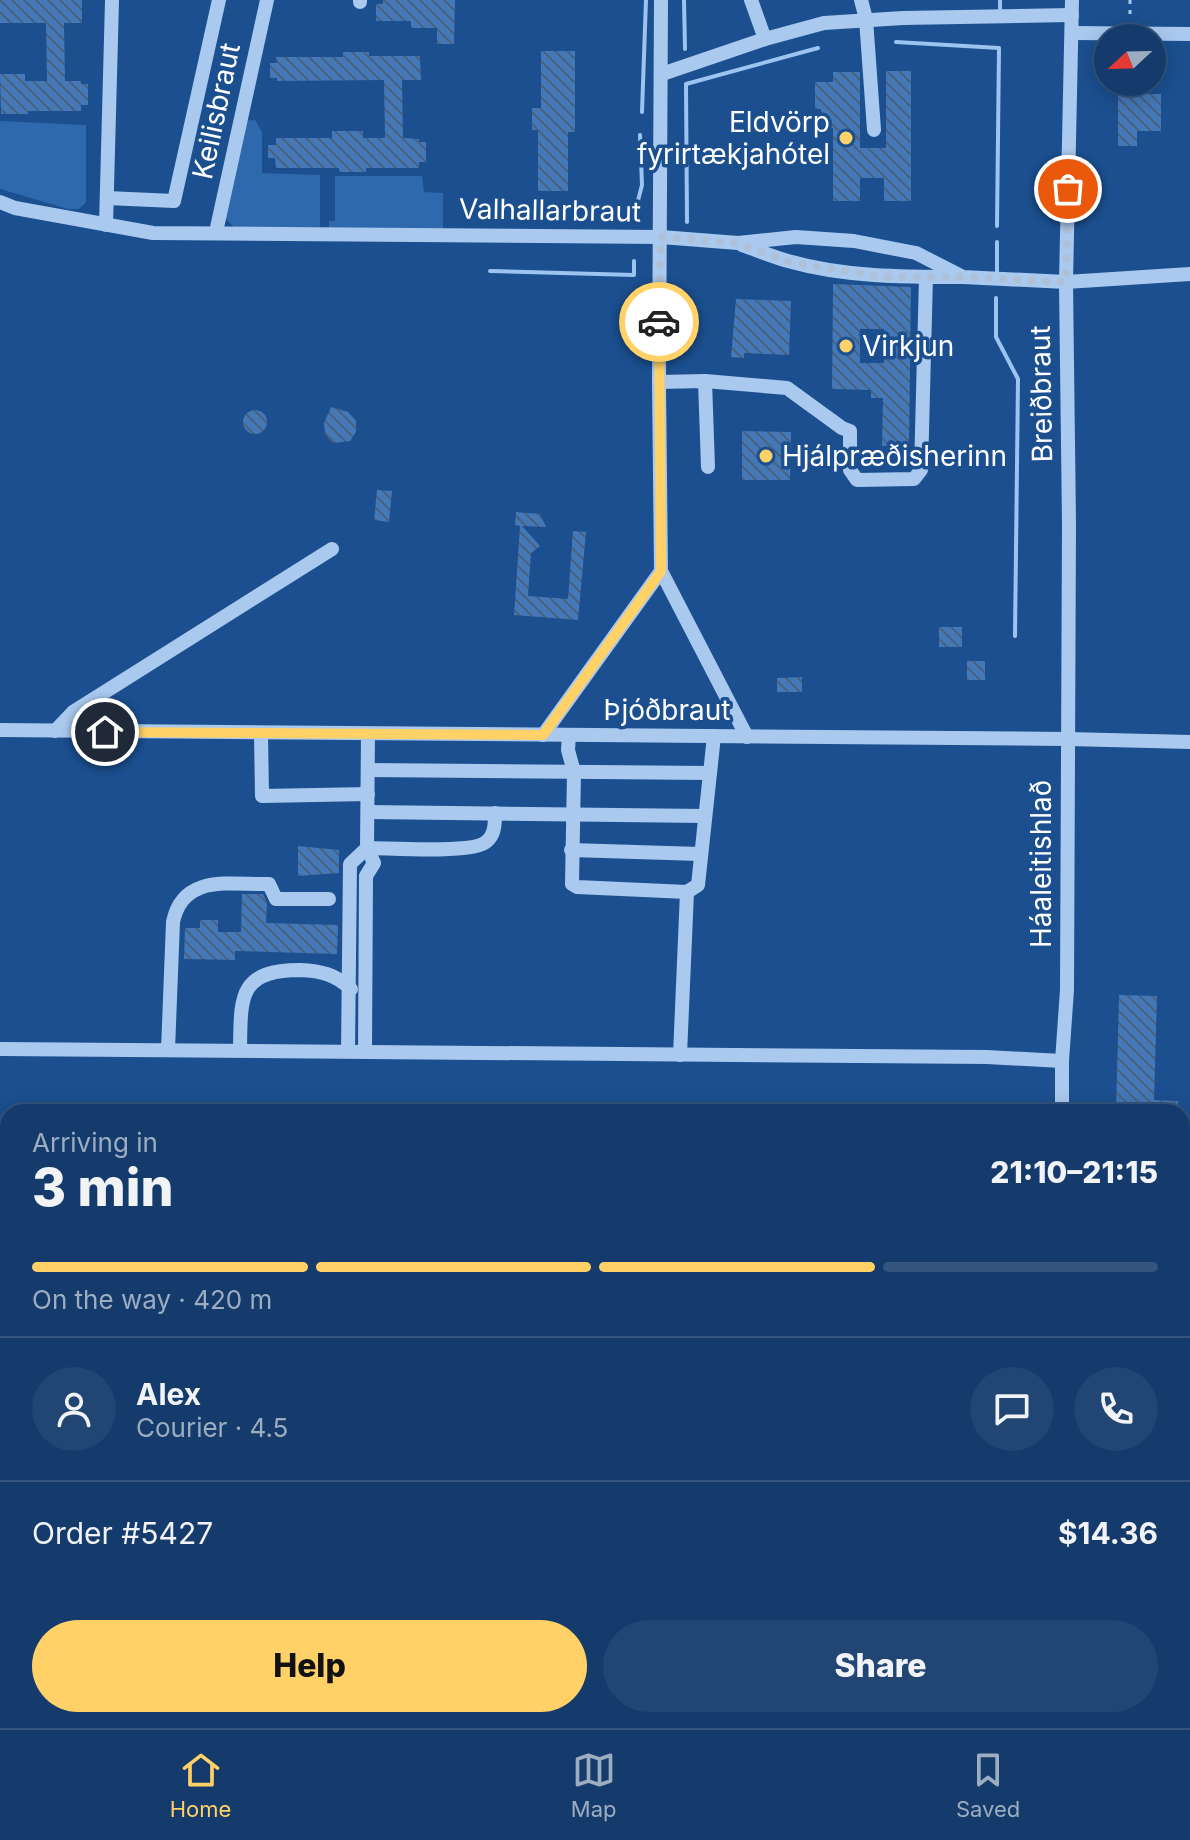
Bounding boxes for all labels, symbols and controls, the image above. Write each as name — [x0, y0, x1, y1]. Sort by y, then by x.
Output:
north arrow — [1094, 24, 1166, 96]
map controls — [1094, 24, 1166, 96]
street label: Keilisbraut — [185, 40, 247, 182]
place label: Eldvörp fyrirtækjahótel — [637, 105, 830, 171]
marker: Eldvörp fyrirtækjahótel — [837, 129, 855, 147]
pin — [1034, 155, 1102, 223]
icon: bag — [1046, 167, 1090, 211]
street label: Valhallarbraut — [459, 191, 641, 229]
courier — [619, 282, 699, 362]
icon: car — [637, 300, 681, 344]
street label: Breiðbraut — [1023, 325, 1059, 463]
place label: Virkjun — [862, 329, 954, 363]
marker: Virkjun — [837, 337, 855, 355]
place label: Hjálpræðisherinn — [782, 439, 1007, 473]
marker: Hjálpræðisherinn — [757, 447, 775, 465]
street label: Þjóðbraut — [604, 693, 730, 727]
pin — [71, 698, 139, 766]
icon: home — [83, 710, 127, 754]
street label: Háaleitishlað — [1024, 780, 1058, 948]
text: Arriving in — [32, 1127, 158, 1158]
text: 21:10–21:15 — [990, 1154, 1158, 1190]
text: 3 min — [32, 1156, 174, 1219]
text: On the way · 420 m — [32, 1284, 272, 1315]
button: person — [32, 1367, 116, 1451]
button: chat — [970, 1367, 1054, 1451]
button: phone — [1074, 1367, 1158, 1451]
text: Alex — [136, 1376, 201, 1412]
text: Courier · 4.5 — [136, 1412, 288, 1443]
text: Order #5427 — [32, 1515, 213, 1551]
text: $14.36 — [1058, 1515, 1158, 1551]
button: Help — [32, 1620, 587, 1712]
button: Share — [603, 1620, 1158, 1712]
tab: Home — [170, 1748, 231, 1822]
tab: Map — [571, 1748, 616, 1822]
tab: Saved — [956, 1748, 1020, 1822]

